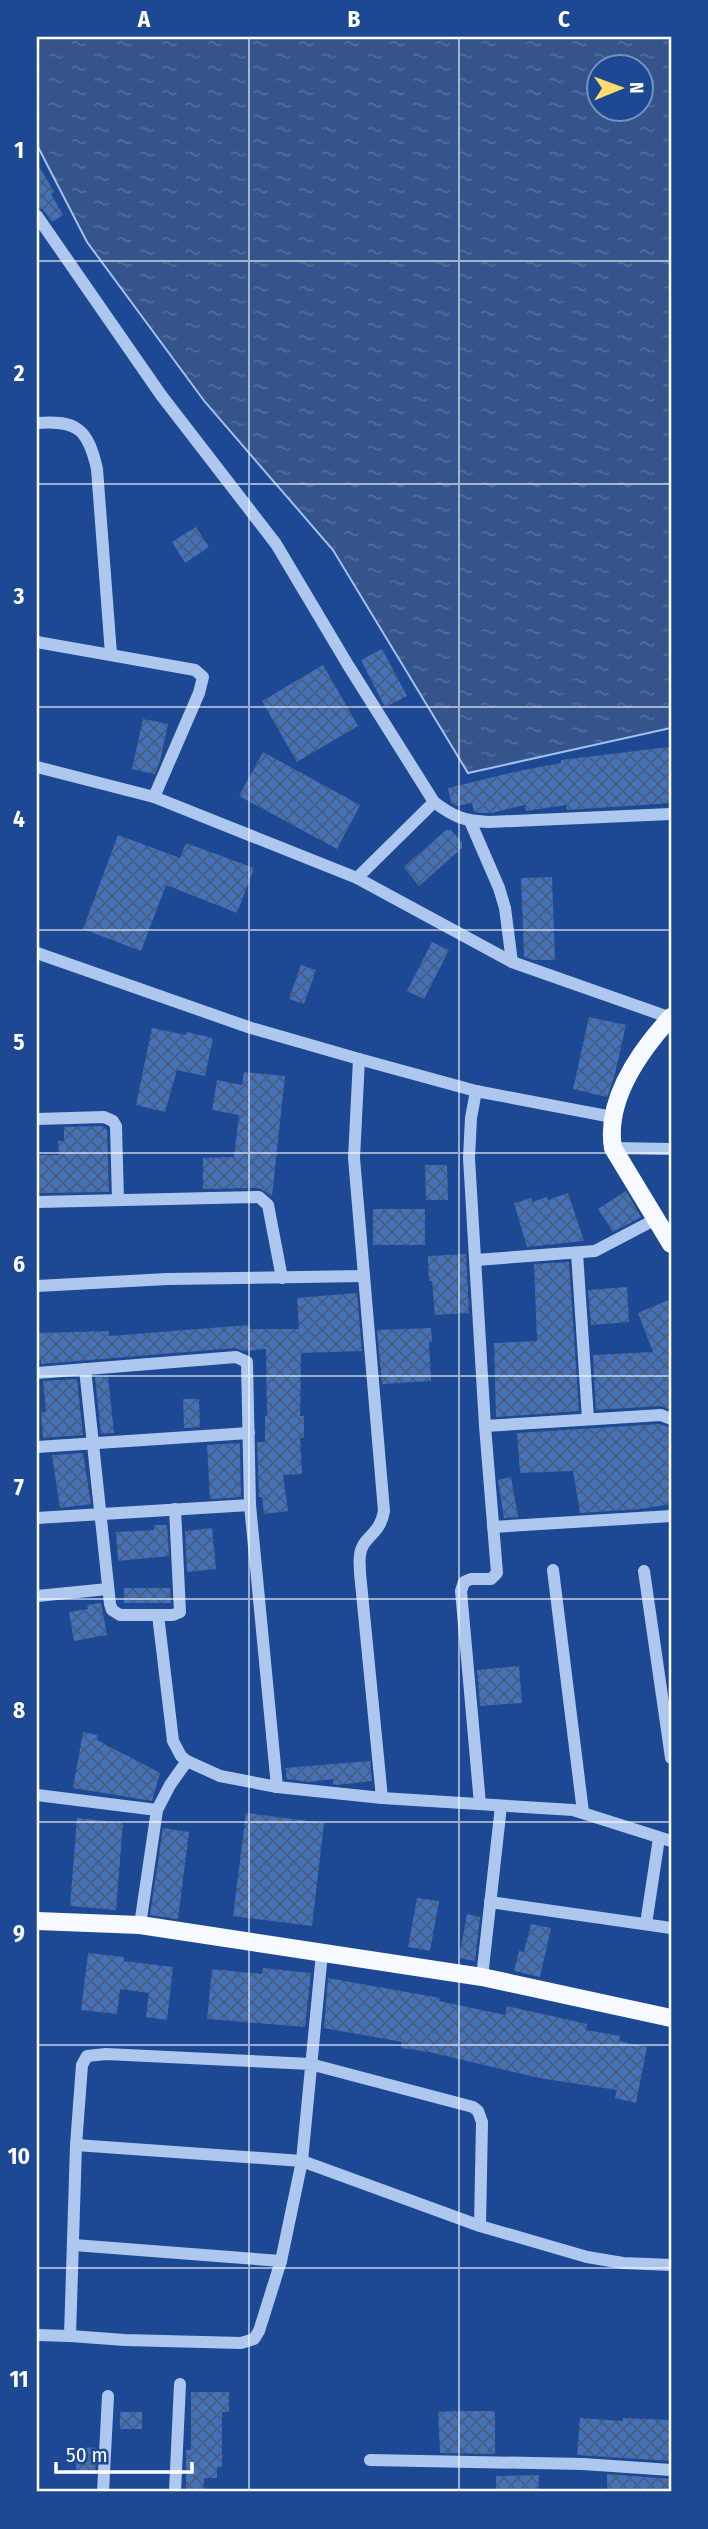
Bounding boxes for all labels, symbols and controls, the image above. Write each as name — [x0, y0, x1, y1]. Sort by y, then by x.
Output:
text: A — [137, 5, 151, 33]
text: B — [348, 5, 361, 33]
text: C — [558, 5, 570, 33]
north arrow — [586, 52, 656, 122]
text: N — [625, 82, 648, 94]
text: 1 — [14, 136, 24, 164]
text: 2 — [13, 359, 25, 387]
text: 3 — [13, 582, 25, 610]
text: 4 — [13, 805, 25, 833]
text: 5 — [13, 1028, 25, 1056]
text: 6 — [13, 1250, 25, 1278]
text: 7 — [14, 1473, 24, 1501]
text: 8 — [13, 1696, 25, 1724]
text: 9 — [13, 1919, 25, 1947]
text: 10 — [8, 2142, 30, 2170]
text: 11 — [9, 2365, 29, 2393]
scale bar — [56, 2431, 192, 2475]
text: 50 m — [66, 2442, 108, 2468]

